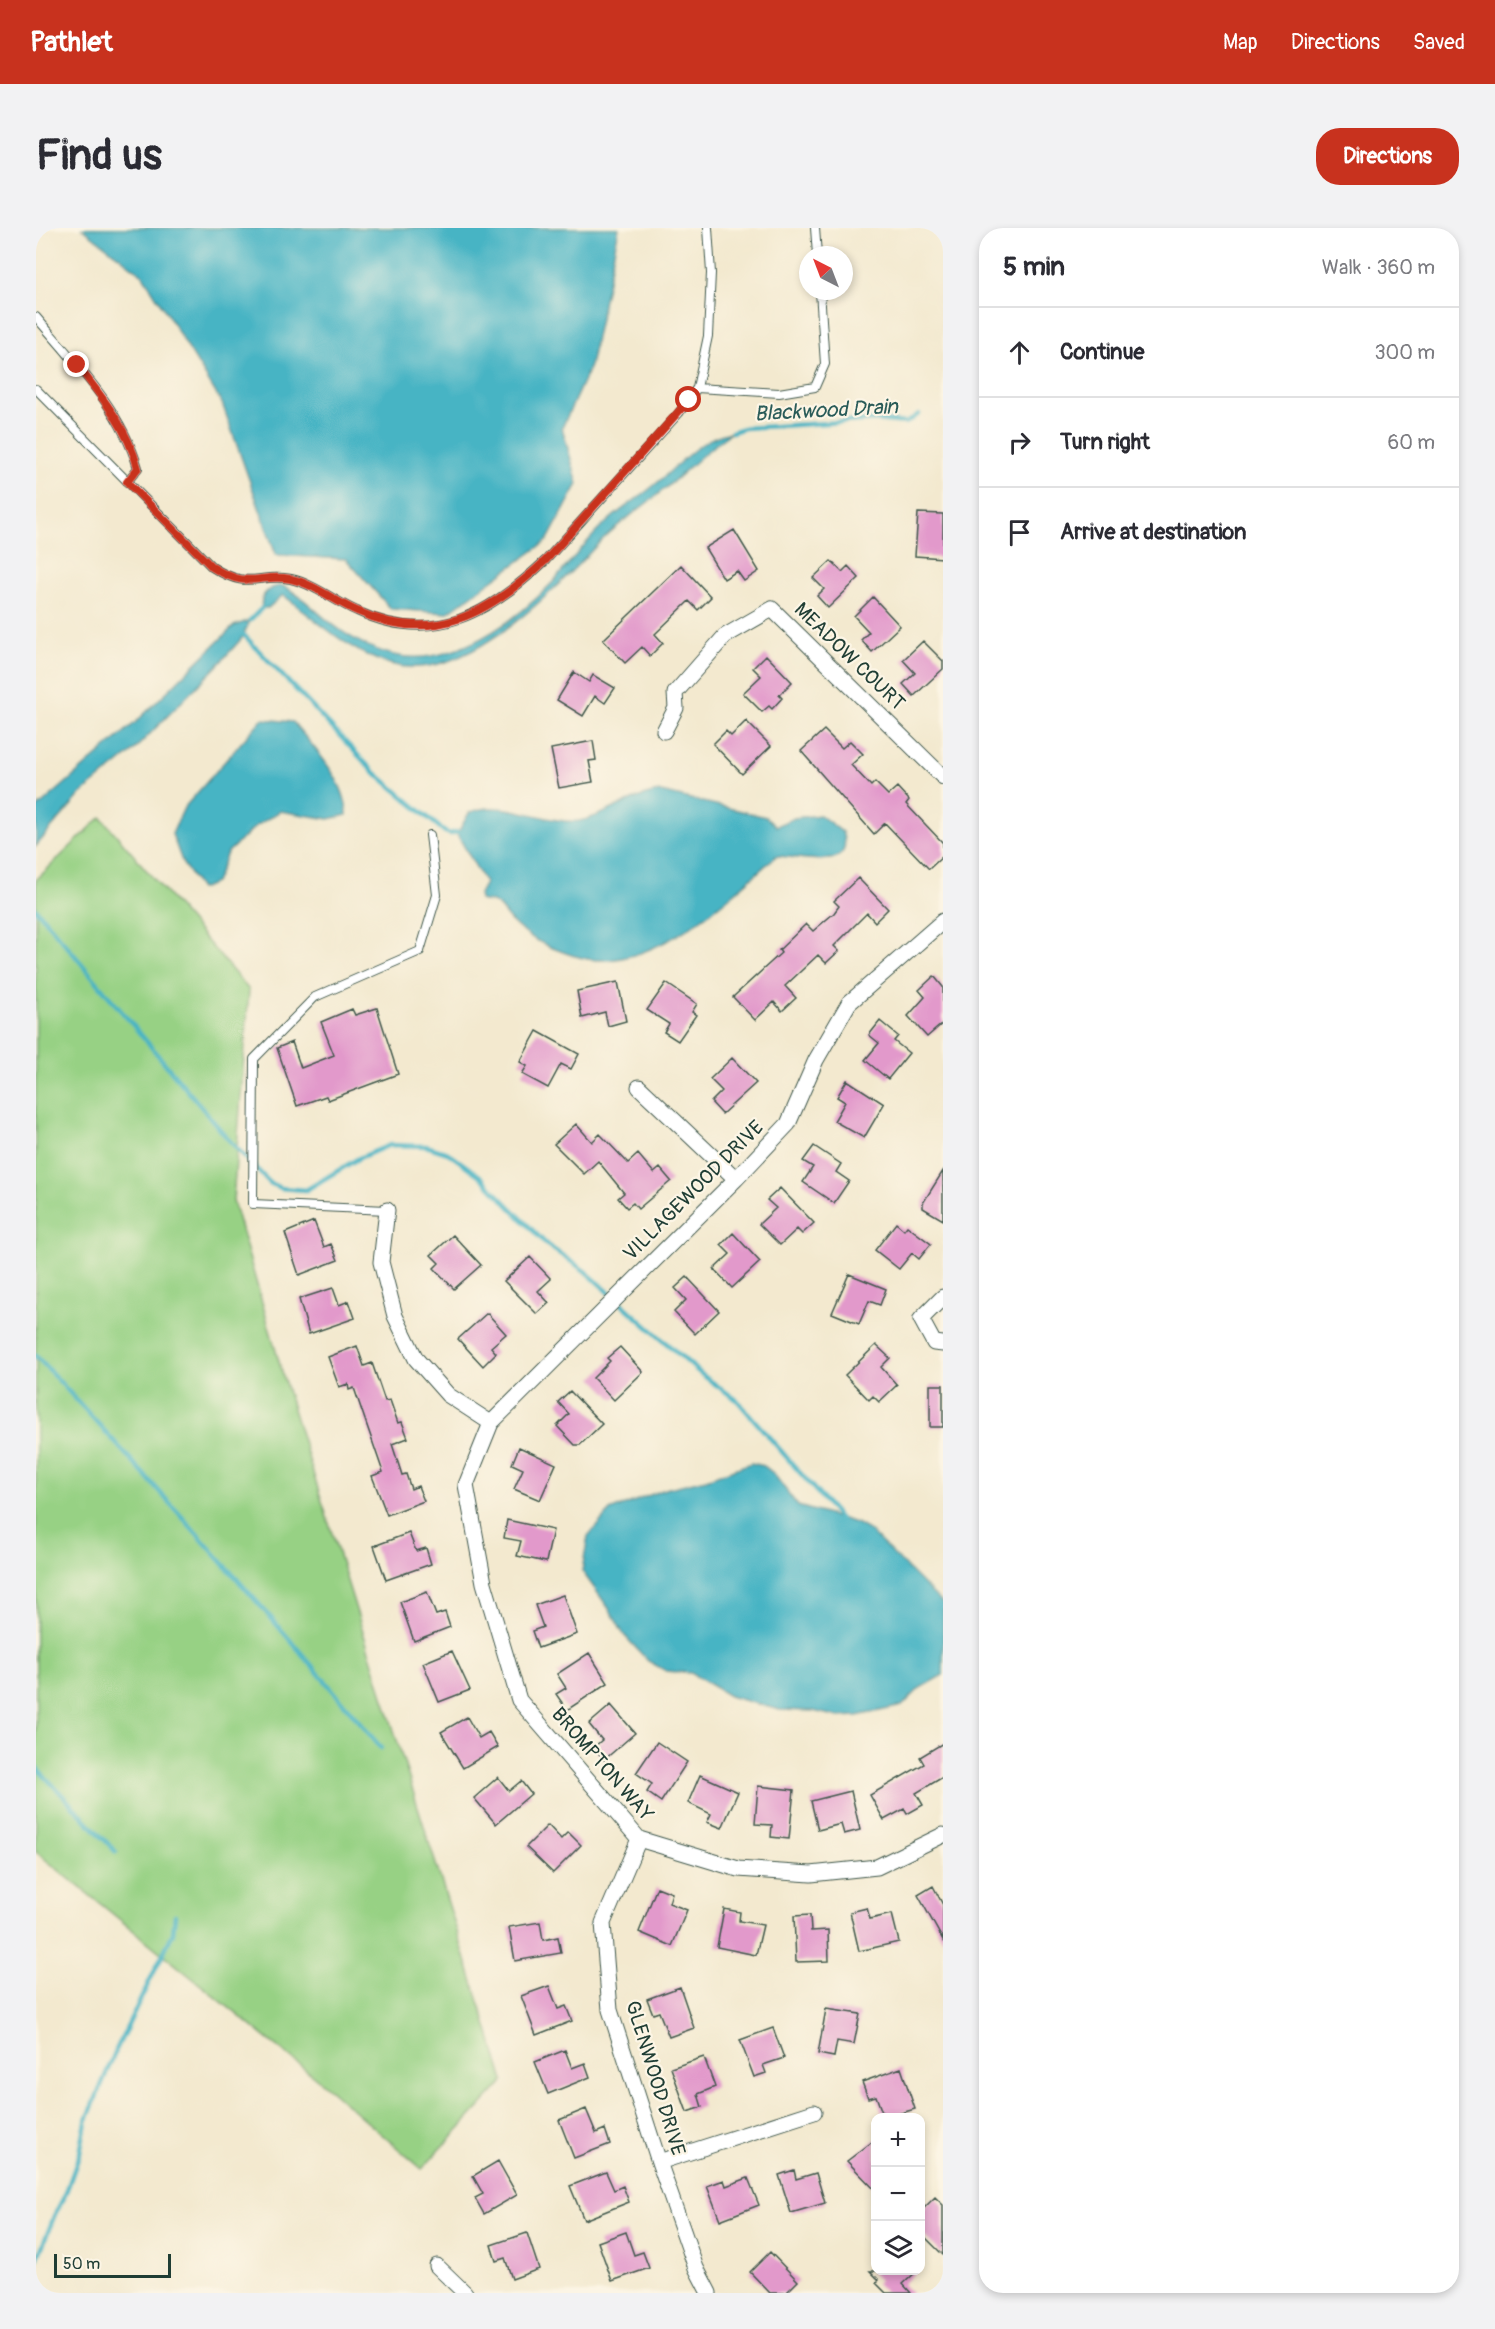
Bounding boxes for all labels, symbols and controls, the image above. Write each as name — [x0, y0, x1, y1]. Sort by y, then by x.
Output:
text: Pathlet — [30, 25, 113, 60]
text: Map — [1223, 29, 1258, 56]
text: Directions — [1291, 29, 1380, 56]
text: Saved — [1413, 29, 1465, 56]
button: Directions — [1316, 128, 1459, 185]
text: Find us — [36, 130, 162, 182]
north arrow — [799, 246, 853, 300]
text: 5 min — [1003, 251, 1065, 283]
text: Walk · 360 m — [1322, 255, 1435, 280]
icon: ahead — [1003, 336, 1036, 369]
text: Continue — [1060, 338, 1144, 366]
text: 300 m — [1374, 340, 1435, 365]
route end — [63, 351, 89, 377]
route start — [675, 386, 701, 412]
water label: Blackwood Drain — [754, 393, 900, 428]
icon: right — [1003, 426, 1036, 459]
text: Turn right — [1060, 428, 1150, 456]
text: 60 m — [1388, 430, 1435, 455]
icon: arrive — [1003, 516, 1036, 549]
text: Arrive at destination — [1060, 518, 1246, 546]
street label: MEADOW COURT — [789, 597, 910, 716]
street label: VILLAGEWOOD DRIVE — [618, 1115, 769, 1266]
street label: BROMPTON WAY — [546, 1702, 659, 1827]
street label: GLENWOOD DRIVE — [620, 1998, 691, 2158]
map controls — [871, 2113, 925, 2275]
button: + — [871, 2113, 925, 2167]
button: − — [871, 2167, 925, 2221]
button: layers — [871, 2221, 925, 2275]
scale bar — [54, 2251, 171, 2278]
text: 50 m — [63, 2254, 100, 2274]

